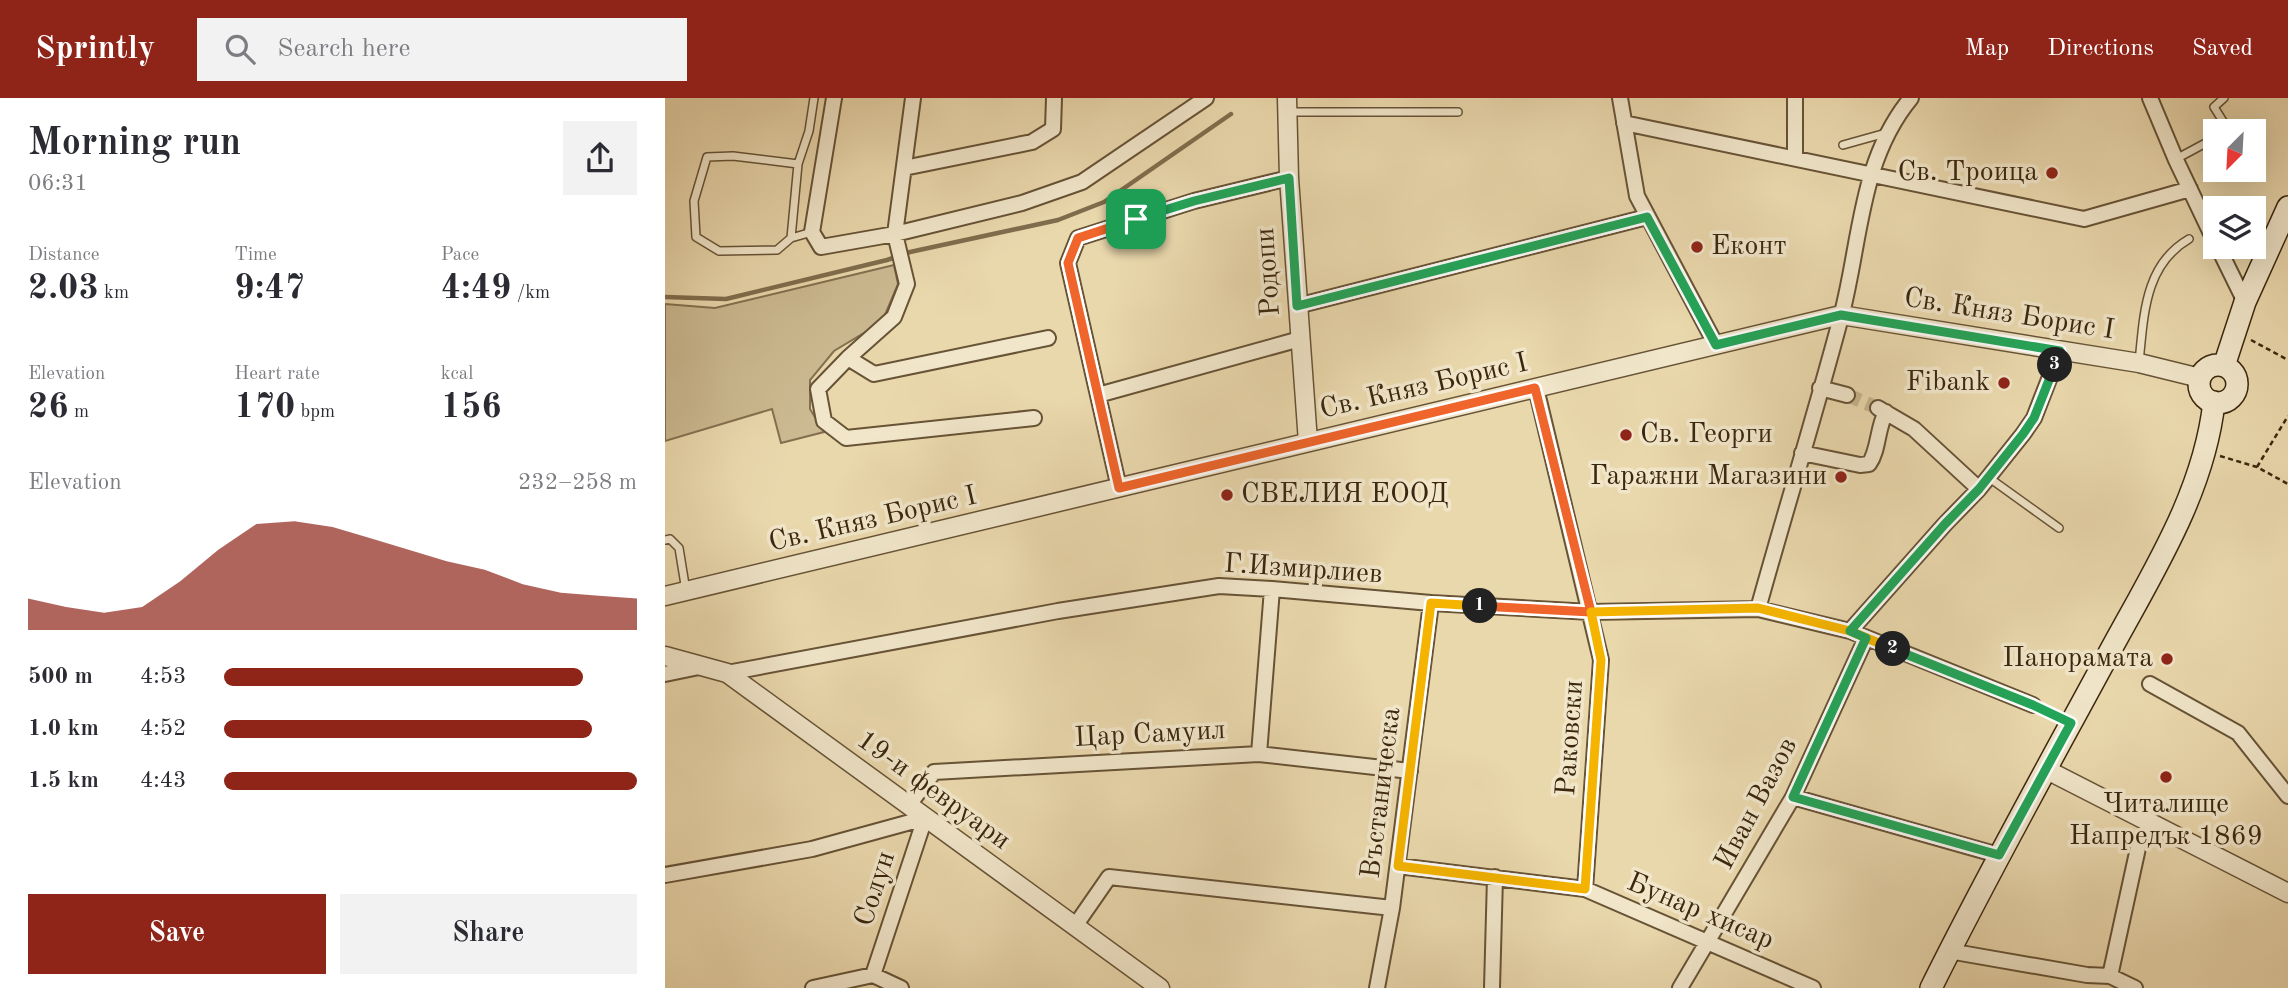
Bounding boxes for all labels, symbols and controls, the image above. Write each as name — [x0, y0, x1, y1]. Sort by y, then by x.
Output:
search box — [197, 18, 687, 81]
icon: search — [221, 30, 259, 68]
text: Sprintly — [35, 33, 155, 66]
text: Search here — [277, 36, 410, 62]
text: Map — [1965, 37, 2009, 61]
text: Directions — [2047, 37, 2154, 61]
text: Saved — [2192, 37, 2253, 61]
north arrow — [2203, 119, 2266, 182]
map controls — [2203, 119, 2266, 259]
button: share — [563, 121, 637, 195]
text: Morning run — [28, 125, 241, 163]
place label: Св. Троица — [1897, 159, 2038, 187]
marker: Св. Троица — [2044, 165, 2060, 181]
text: 06:31 — [28, 172, 88, 195]
pin — [1106, 189, 1166, 249]
button: layers — [2203, 196, 2266, 259]
icon: arrive — [1117, 200, 1155, 238]
street label: Родопи — [1252, 227, 1286, 317]
place label: Еконт — [1711, 233, 1787, 261]
marker: Еконт — [1689, 239, 1705, 255]
text: Distance — [28, 246, 100, 265]
text: Time — [234, 246, 277, 265]
text: Pace — [441, 246, 479, 265]
text: 2.03 — [28, 271, 99, 306]
text: 9:47 — [234, 271, 305, 306]
text: 4:49 — [441, 271, 511, 306]
text: km — [99, 284, 129, 303]
text: /km — [511, 284, 550, 303]
street label: Св. Княз Борис I — [1902, 285, 2116, 345]
pin: 3 — [2037, 348, 2073, 382]
street label: Св. Княз Борис I — [1317, 349, 1531, 425]
text: 3 — [2049, 355, 2060, 374]
text: Elevation — [28, 365, 105, 384]
text: Heart rate — [234, 365, 320, 384]
text: kcal — [441, 365, 473, 384]
place label: Fibank — [1906, 369, 1990, 397]
marker: Fibank — [1996, 375, 2012, 391]
text: 26 — [28, 390, 69, 425]
text: 170 — [234, 390, 295, 425]
text: 156 — [441, 390, 502, 425]
text: m — [69, 403, 89, 422]
text: bpm — [295, 403, 335, 422]
place label: Св. Георги — [1640, 421, 1773, 449]
marker: Св. Георги — [1618, 427, 1634, 443]
place label: Гаражни Магазини — [1590, 463, 1827, 491]
marker: Гаражни Магазини — [1833, 469, 1849, 485]
text: Elevation — [28, 471, 122, 494]
text: 232–258 m — [518, 471, 637, 494]
place label: СВЕЛИЯ ЕООД — [1241, 481, 1448, 509]
street label: Св. Княз Борис I — [766, 482, 980, 558]
marker: СВЕЛИЯ ЕООД — [1219, 487, 1235, 503]
street label: Г.Измирлиев — [1223, 550, 1383, 590]
pin: 1 — [1463, 588, 1497, 624]
text: 1 — [1474, 596, 1485, 615]
pin: 2 — [1875, 632, 1911, 666]
text: 2 — [1887, 639, 1898, 658]
place label: Панорамата — [2003, 645, 2153, 673]
marker: Панорамата — [2159, 651, 2175, 667]
text: 500 m — [28, 665, 93, 688]
text: 4:53 — [140, 665, 186, 688]
street label: Раковски — [1553, 679, 1589, 797]
street label: Въстаническа — [1358, 706, 1406, 880]
text: 1.0 km — [28, 717, 99, 740]
text: 4:52 — [140, 717, 186, 740]
street label: Цар Самуил — [1074, 717, 1226, 753]
street label: 19-и февруари — [851, 726, 1015, 856]
street label: Иван Вазов — [1711, 734, 1803, 874]
text: 1.5 km — [28, 769, 99, 792]
text: 4:43 — [140, 769, 186, 792]
marker: Читалище Напредък 1869 — [2158, 769, 2174, 785]
place label: Читалище Напредък 1869 — [2069, 791, 2263, 851]
street label: Солун — [851, 848, 901, 930]
street label: Бунар хисар — [1623, 869, 1777, 955]
button: Save — [28, 894, 326, 974]
button: Share — [340, 894, 637, 974]

